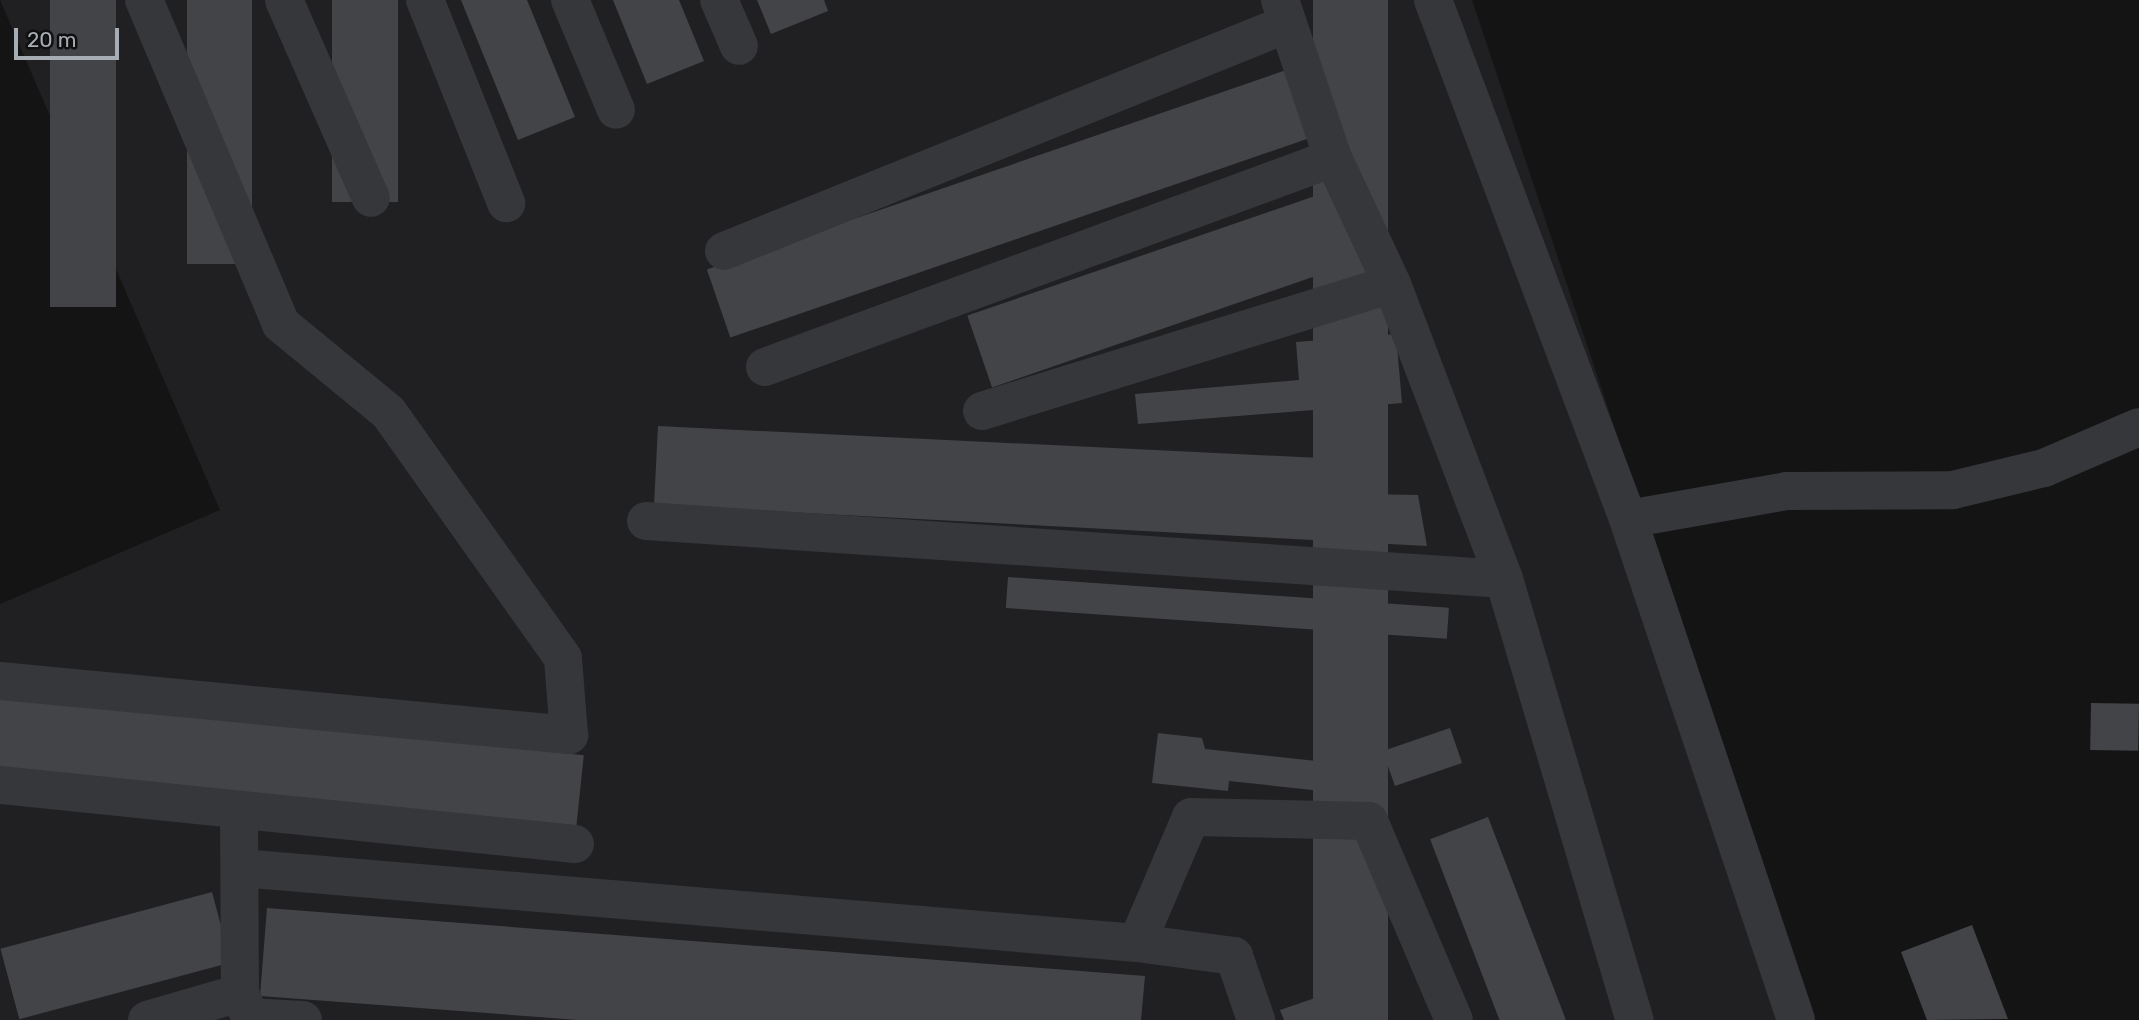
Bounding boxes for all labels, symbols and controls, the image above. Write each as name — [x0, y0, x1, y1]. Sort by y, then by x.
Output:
scale bar — [18, 14, 122, 58]
text: 20 m — [27, 27, 76, 52]

